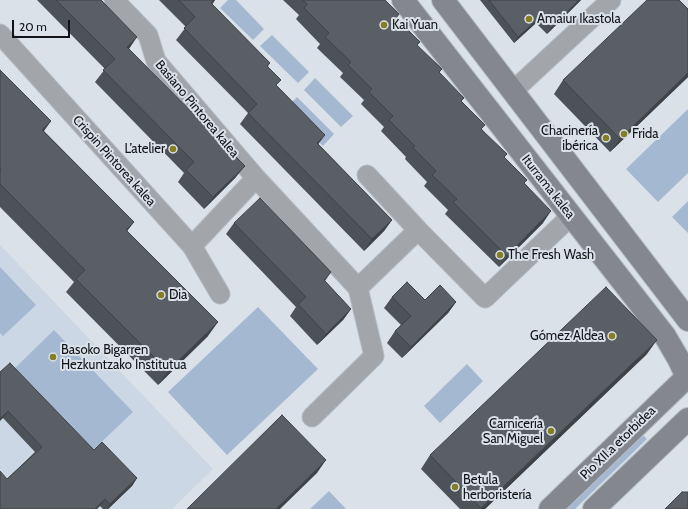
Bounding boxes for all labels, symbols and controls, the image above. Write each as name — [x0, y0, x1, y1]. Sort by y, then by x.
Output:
place label: Amaiur Ikastola — [537, 11, 621, 27]
scale bar — [14, 12, 72, 38]
marker: Amaiur Ikastola — [524, 14, 534, 24]
place label: Kai Yuan — [392, 17, 438, 33]
text: 20 m — [19, 19, 47, 34]
marker: Kai Yuan — [379, 20, 389, 30]
street label: Basiano Pintorea kalea — [152, 57, 242, 161]
street label: Crispin Pintorea kalea — [69, 112, 159, 210]
place label: Chacinería ibérica — [541, 123, 598, 154]
place label: Frida — [632, 126, 659, 142]
marker: Frida — [619, 129, 629, 139]
marker: Chacinería ibérica — [601, 133, 611, 143]
place label: L’atelier — [125, 141, 165, 157]
marker: L’atelier — [168, 144, 178, 154]
street label: Iturrama kalea — [518, 152, 578, 222]
place label: The Fresh Wash — [508, 247, 594, 263]
marker: The Fresh Wash — [495, 250, 505, 260]
place label: Dia — [169, 287, 187, 303]
marker: Dia — [156, 290, 166, 300]
place label: Gómez Aldea — [530, 328, 604, 344]
marker: Gómez Aldea — [607, 331, 617, 341]
place label: Basoko Bigarren Hezkuntzako Institutua — [61, 342, 187, 373]
marker: Basoko Bigarren Hezkuntzako Institutua — [48, 352, 58, 362]
street label: Pio XII.a etorbidea — [577, 403, 659, 483]
place label: Carnicería San Miguel — [483, 416, 543, 447]
marker: Carnicería San Miguel — [546, 426, 556, 436]
place label: Betula herboristería — [463, 472, 532, 503]
marker: Betula herboristería — [450, 482, 460, 492]

